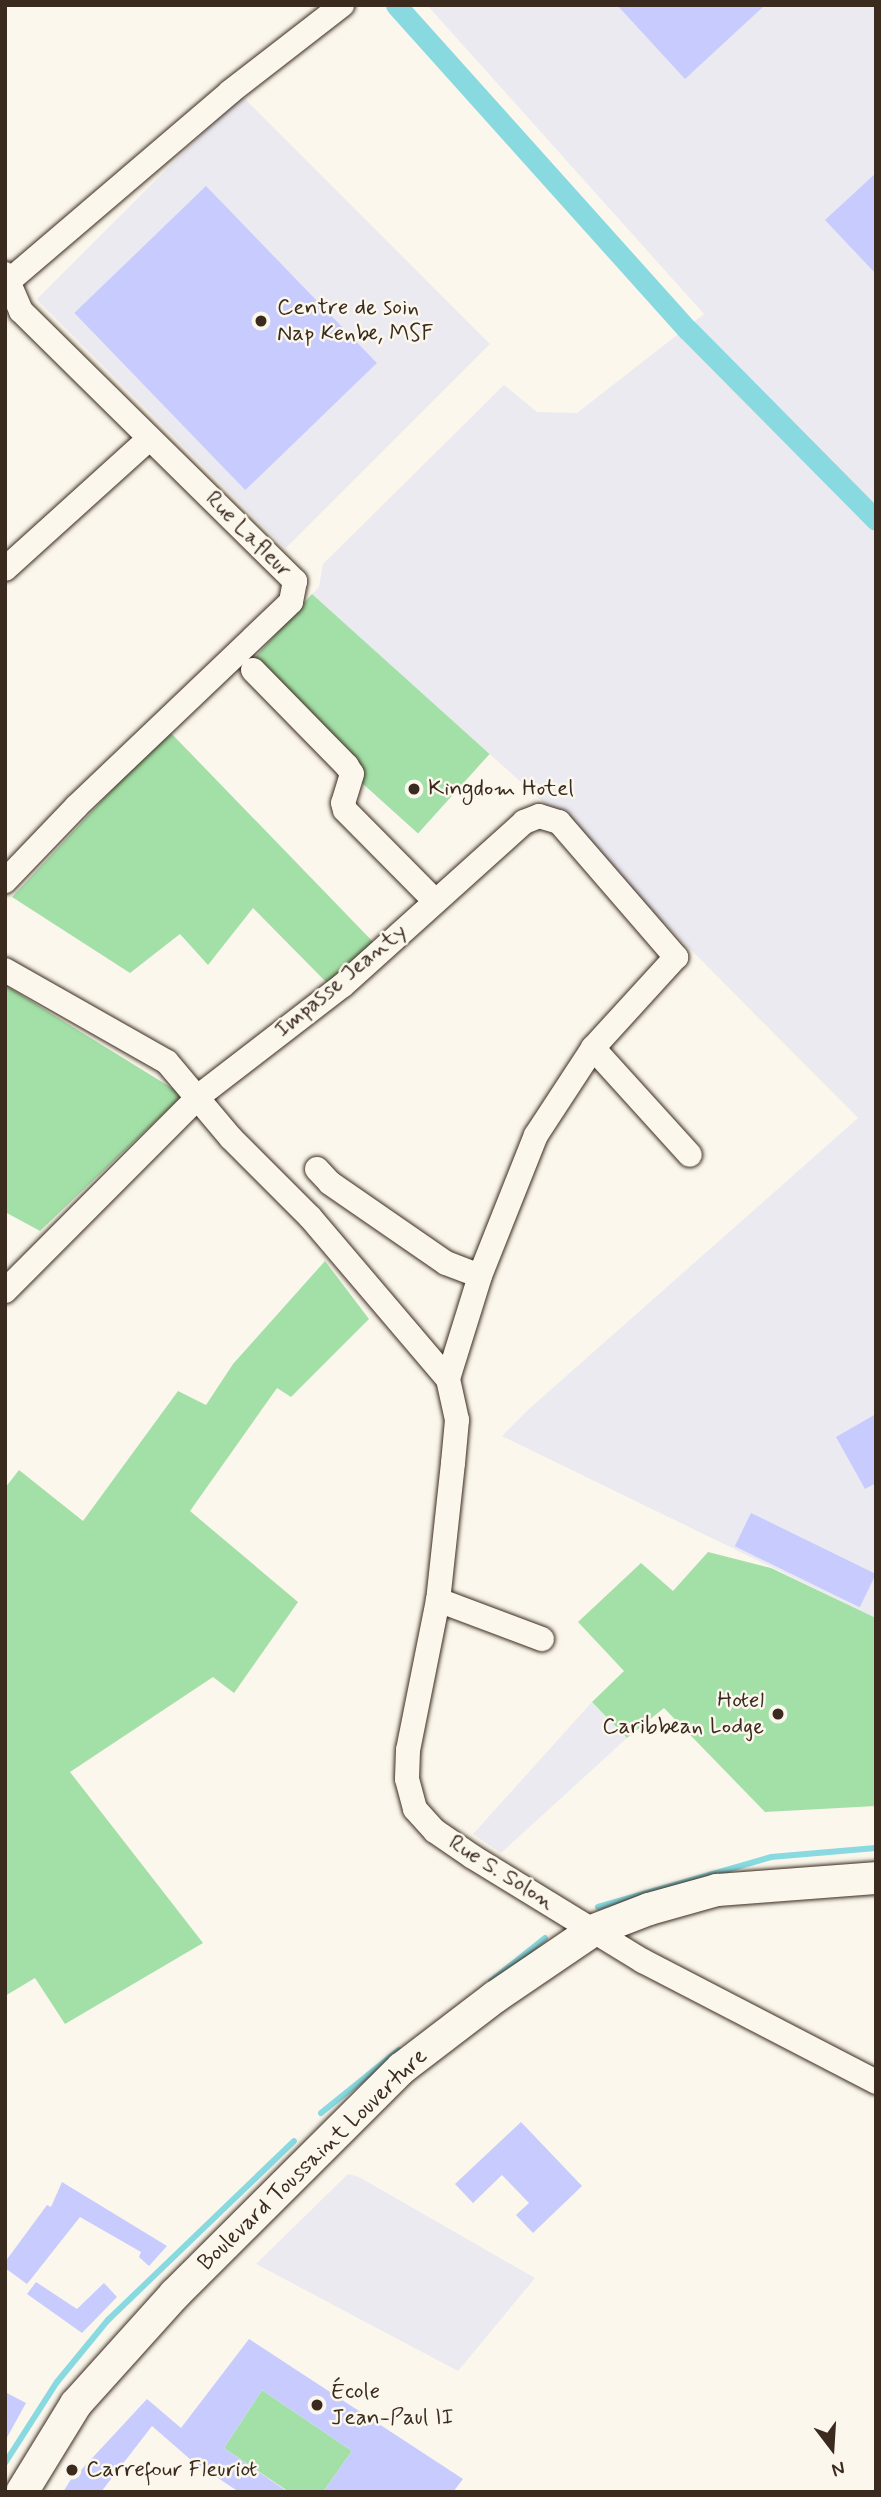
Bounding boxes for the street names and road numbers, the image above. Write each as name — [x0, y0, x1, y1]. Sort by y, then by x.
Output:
street label: Rue Lafleur — [199, 486, 297, 584]
street label: Impasse Jeanty — [272, 920, 410, 1042]
street label: Rue S. Solon — [443, 1830, 559, 1916]
street label: Boulevard Toussaint Louverture — [196, 2046, 430, 2274]

